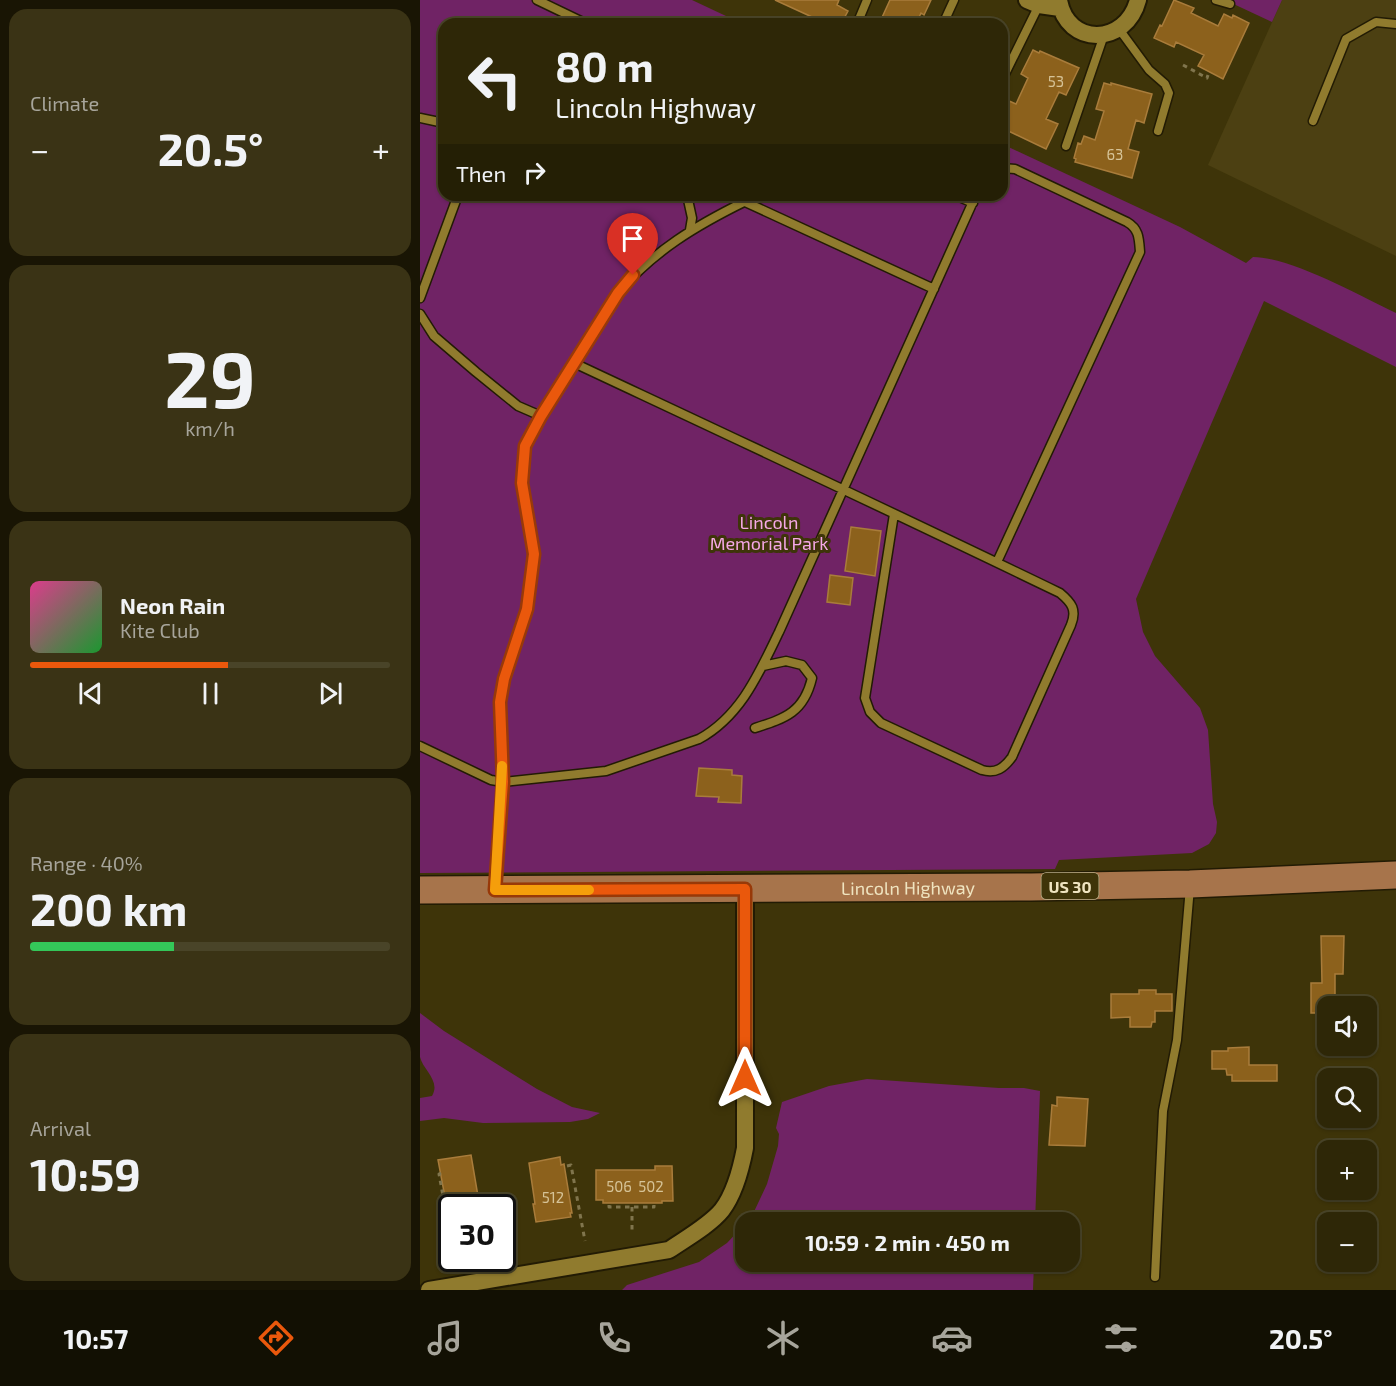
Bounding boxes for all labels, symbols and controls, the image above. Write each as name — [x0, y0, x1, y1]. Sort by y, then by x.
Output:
text: 80 m — [555, 40, 654, 90]
icon: left — [456, 42, 534, 120]
house number: 53 — [1048, 72, 1064, 90]
text: Climate — [30, 91, 99, 115]
text: Lincoln Highway — [555, 91, 756, 123]
text: 20.5° — [158, 121, 263, 175]
text: − — [30, 129, 49, 169]
text: + — [372, 129, 390, 169]
house number: 63 — [1107, 145, 1123, 163]
icon: right — [518, 156, 551, 189]
text: Then — [456, 160, 506, 186]
pin — [607, 213, 658, 275]
icon: arrive — [616, 222, 649, 255]
text: 29 — [164, 330, 256, 424]
text: km/h — [185, 416, 235, 440]
park label: Lincoln Memorial Park — [710, 511, 828, 554]
text: Neon Rain — [120, 592, 225, 618]
text: Kite Club — [120, 618, 200, 642]
icon: previous — [74, 677, 107, 710]
icon: pause — [194, 677, 227, 710]
icon: next — [314, 677, 347, 710]
text: Range · 40% — [30, 851, 143, 875]
road number: US 30 — [1042, 873, 1098, 899]
street label: Lincoln Highway — [841, 876, 976, 899]
text: 200 km — [30, 881, 187, 935]
map controls — [1317, 996, 1377, 1272]
button: sound — [1317, 996, 1377, 1056]
position arrow — [713, 1046, 777, 1110]
button: search — [1317, 1068, 1377, 1128]
text: Arrival — [30, 1116, 91, 1140]
button: + — [1317, 1140, 1377, 1200]
text: 10:59 — [30, 1146, 141, 1200]
house number: 506 — [606, 1177, 632, 1195]
house number: 502 — [638, 1177, 664, 1195]
house number: 512 — [542, 1188, 564, 1206]
speed limit sign: 30 — [438, 1194, 516, 1272]
button: − — [1317, 1212, 1377, 1272]
text: 10:59 · 2 min · 450 m — [805, 1229, 1010, 1255]
icon: directions — [255, 1317, 297, 1359]
icon: music — [424, 1317, 466, 1359]
icon: phone — [593, 1317, 635, 1359]
icon: climate — [762, 1317, 804, 1359]
icon: car — [931, 1317, 973, 1359]
icon: filters — [1100, 1317, 1142, 1359]
text: 10:57 — [63, 1322, 128, 1354]
text: 20.5° — [1269, 1322, 1332, 1354]

